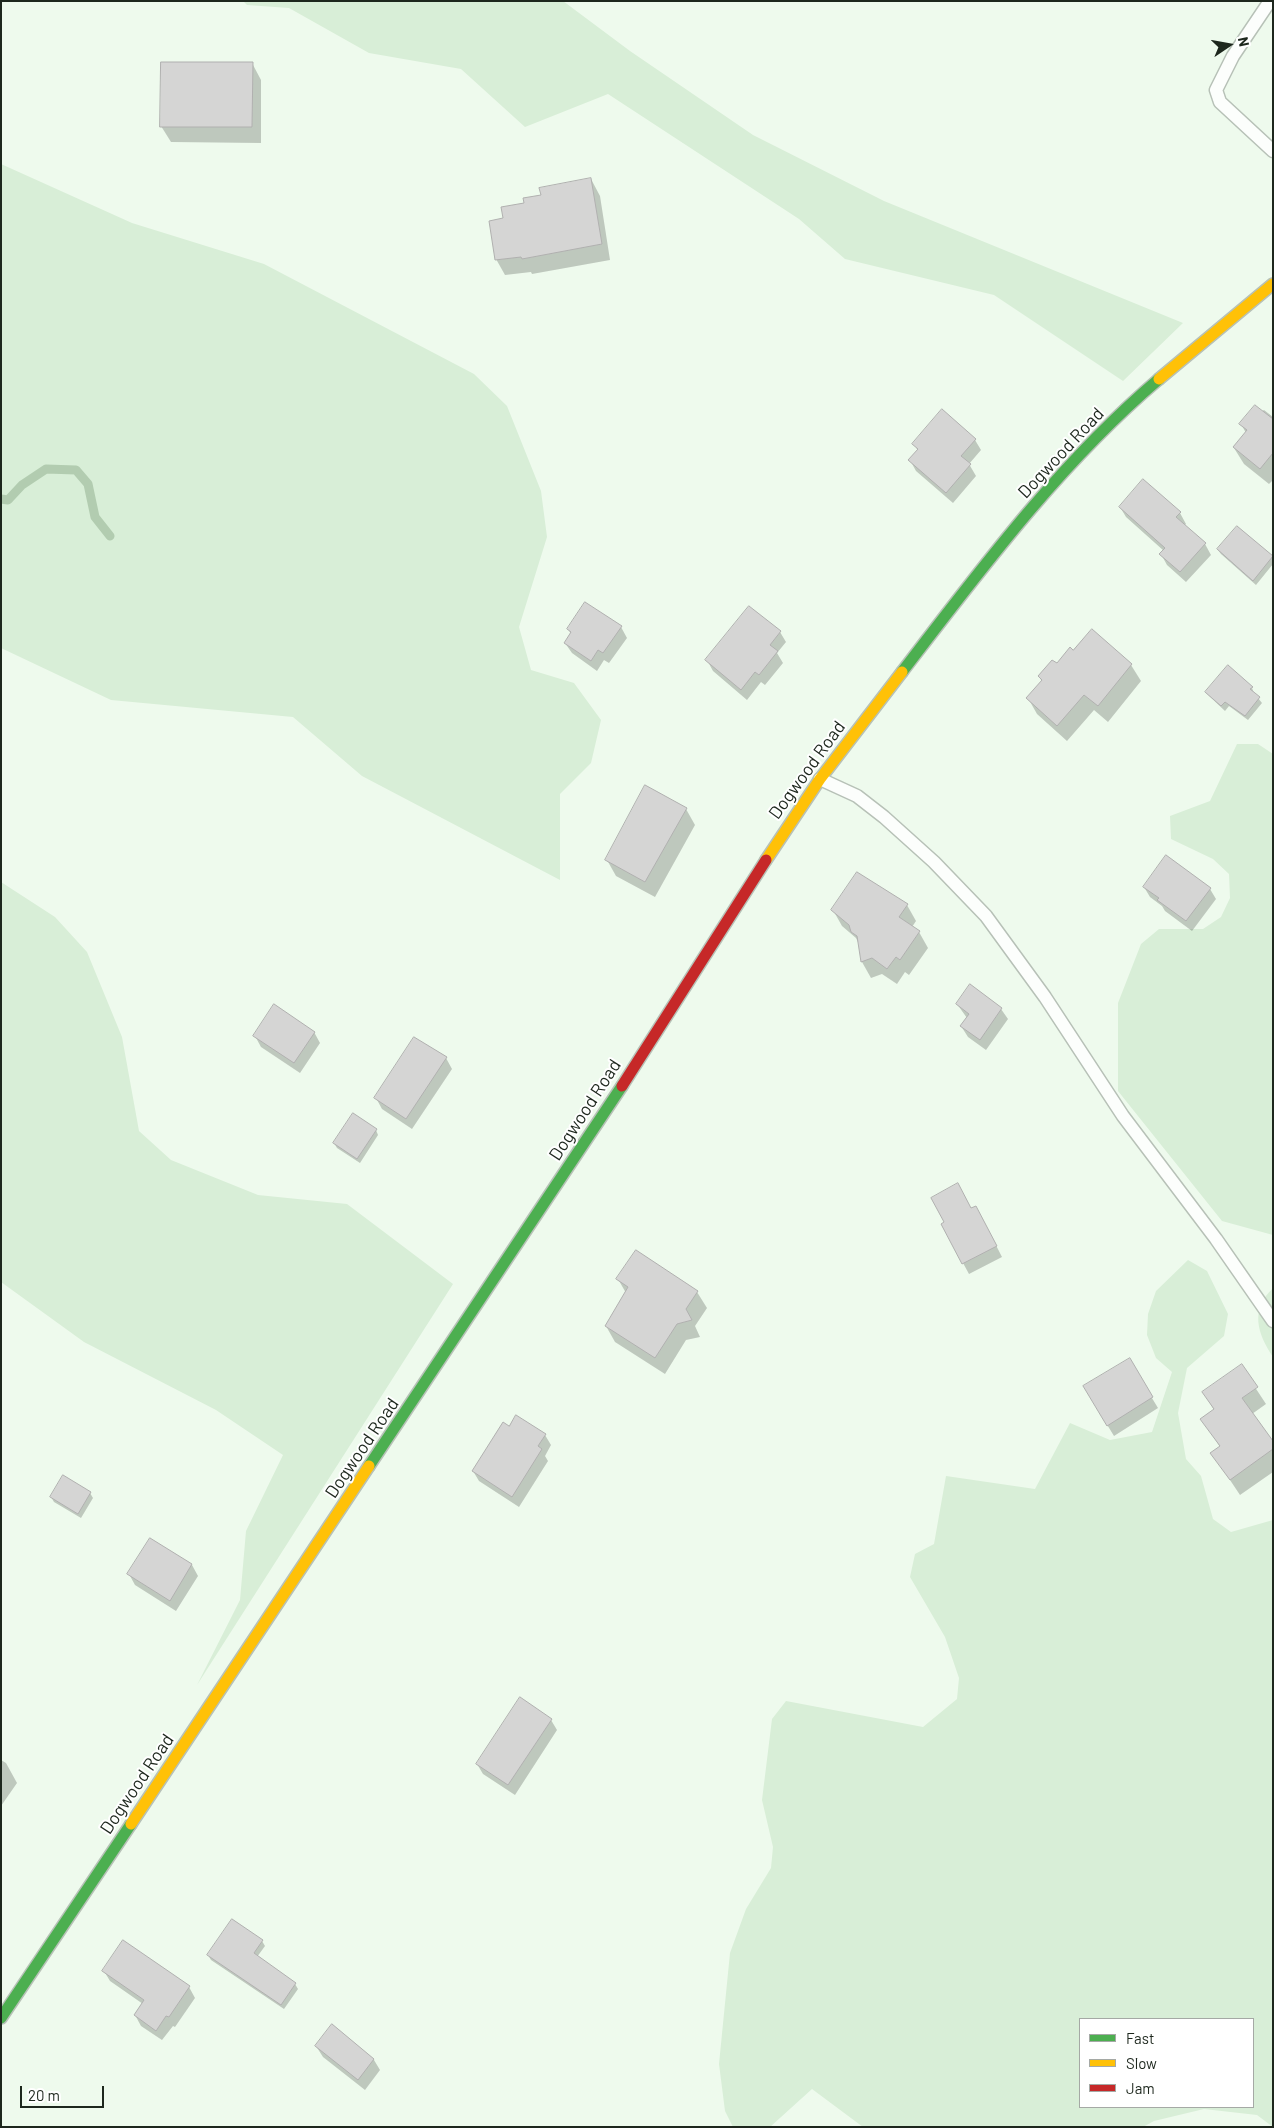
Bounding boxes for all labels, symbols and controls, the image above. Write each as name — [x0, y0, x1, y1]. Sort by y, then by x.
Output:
north arrow — [1204, 20, 1254, 70]
text: N — [1235, 35, 1253, 48]
street label: Dogwood Road — [1014, 403, 1108, 503]
street label: Dogwood Road — [764, 717, 850, 823]
street label: Dogwood Road — [544, 1055, 626, 1165]
street label: Dogwood Road — [321, 1394, 403, 1502]
street label: Dogwood Road — [96, 1730, 178, 1838]
legend — [1079, 2018, 1254, 2108]
text: Fast — [1126, 2029, 1154, 2047]
text: Slow — [1126, 2054, 1157, 2072]
scale bar — [22, 2076, 106, 2108]
text: Jam — [1126, 2079, 1155, 2097]
text: 20 m — [28, 2086, 60, 2104]

